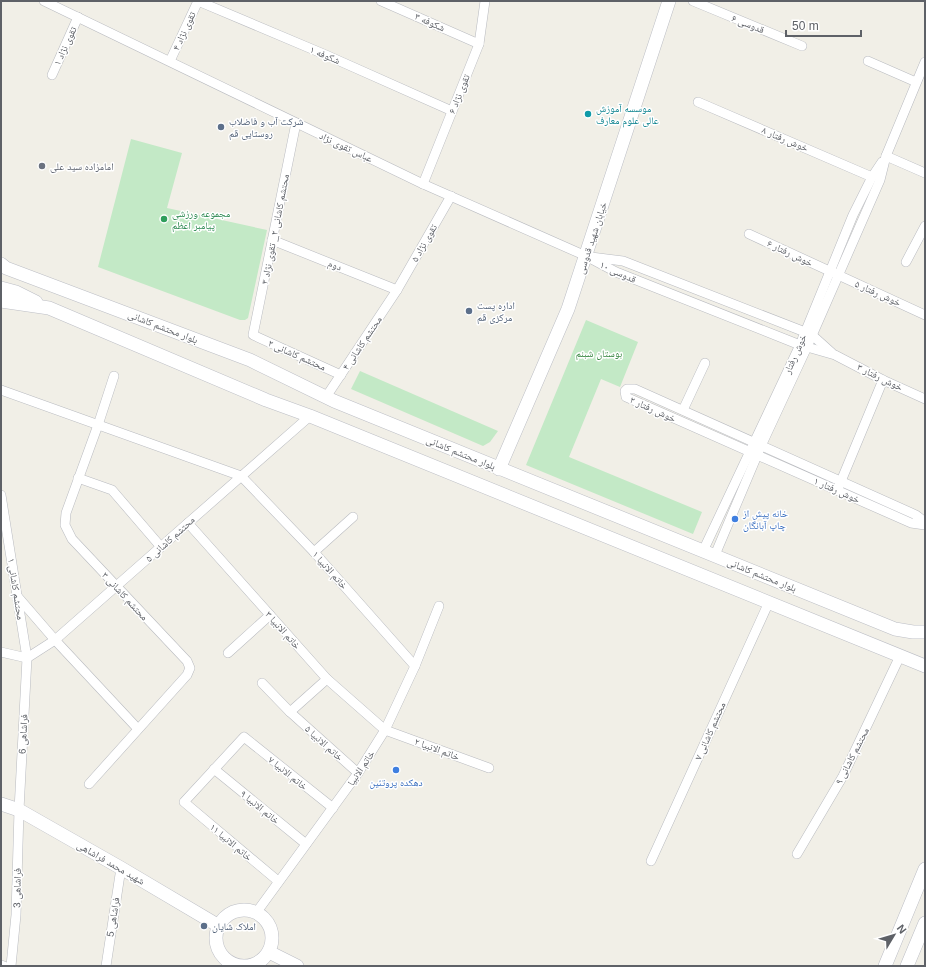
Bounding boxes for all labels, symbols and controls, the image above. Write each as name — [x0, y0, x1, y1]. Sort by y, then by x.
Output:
street label: تقوی نژاد ۴ — [170, 10, 199, 53]
street label: شکوفه ۳ — [413, 10, 447, 34]
street label: قدوسی ۶ — [730, 12, 766, 36]
scale bar — [786, 12, 861, 38]
text: 50 m — [792, 19, 819, 33]
street label: تقوی نژاد ۱ — [51, 25, 80, 68]
street label: شکوفه ۱ — [308, 44, 342, 66]
street label: تقوی نژاد ۶ — [446, 73, 473, 116]
place label: موسسه آموزش عالی علوم معارف — [596, 103, 659, 128]
marker: موسسه آموزش عالی علوم معارف — [583, 109, 593, 119]
place label: شرکت آب و فاضلاب روستایی قم — [229, 116, 304, 141]
marker: شرکت آب و فاضلاب روستایی قم — [216, 122, 226, 132]
street label: خوش رفتار ۸ — [760, 124, 810, 155]
street label: عباس تقوی نژاد — [317, 130, 374, 165]
marker: امامزاده سید علی — [37, 161, 47, 171]
place label: امامزاده سید علی — [50, 161, 114, 173]
street label: محتشم کاشانی ۲_ تقوی نژاد ۳ — [259, 173, 293, 285]
street label: خیابان شهید قدوسی — [575, 200, 610, 276]
place label: مجموعه ورزشی پیامبر اعظم — [172, 208, 231, 233]
marker: مجموعه ورزشی پیامبر اعظم — [159, 214, 169, 224]
street label: تقوی نژاد ۵ — [409, 222, 440, 264]
street label: خوش رفتار ۶ — [765, 238, 815, 270]
street label: دوم — [326, 257, 343, 275]
street label: قدوسی ۱۰ — [598, 259, 638, 286]
street label: خوش رفتار ۵ — [853, 278, 903, 309]
place label: اداره پست مرکزی قم — [477, 300, 515, 325]
marker: اداره پست مرکزی قم — [464, 306, 474, 316]
street label: بلوار محتشم کاشانی — [126, 309, 200, 347]
street label: محتشم کاشانی ۴ — [340, 314, 386, 373]
street label: خوش رفتار — [781, 332, 810, 377]
street label: محتشم کاشانی ۲ — [266, 337, 328, 375]
park label: بوستان شبنم — [576, 348, 622, 361]
street label: خوش رفتار ۳ — [855, 361, 905, 394]
street label: خوش رفتار ۲ — [628, 394, 678, 425]
street label: بلوار محتشم کاشانی — [424, 434, 498, 474]
street label: خوش رفتار ۱ — [812, 475, 862, 506]
place label: خانه پیش از چاپ آبانگان — [742, 508, 789, 532]
street label: محتشم کاشانی ۵ — [143, 514, 198, 565]
marker: خانه پیش از چاپ آبانگان — [730, 514, 740, 524]
street label: خاتم الانبیا ۱ — [309, 549, 350, 593]
street label: بلوار محتشم کاشانی — [725, 556, 799, 596]
street label: محتشم کاشانی ۱ — [4, 557, 26, 621]
street label: محتشم کاشانی ۳ — [98, 570, 151, 624]
street label: خاتم الانبیا ۳ — [262, 609, 303, 653]
street label: محتشم کاشانی ۷ — [692, 700, 730, 762]
street label: فراشاهی 6 — [16, 714, 31, 754]
street label: خاتم الانبیا ۵ — [302, 723, 346, 765]
street label: محتشم کاشانی ۹ — [833, 725, 873, 787]
street label: خاتم الانبیا ۲ — [412, 736, 462, 764]
street label: خاتم الانبیا — [345, 748, 379, 789]
street label: خاتم الانبیا ۷ — [265, 754, 310, 794]
marker: دهکده پروتئین — [391, 765, 401, 775]
place label: دهکده پروتئین — [369, 777, 423, 789]
street label: خاتم الانبیا ۹ — [237, 788, 282, 828]
street label: خاتم الانبیا ۱۱ — [206, 821, 255, 865]
street label: شهید محمد فراشاهی — [75, 839, 147, 888]
street label: فراشاهی 3 — [11, 868, 24, 908]
street label: فراشاهی 5 — [104, 896, 123, 938]
north arrow — [874, 915, 914, 955]
marker: املاک شایان — [199, 921, 209, 931]
place label: املاک شایان — [212, 921, 256, 933]
text: N — [895, 922, 909, 936]

